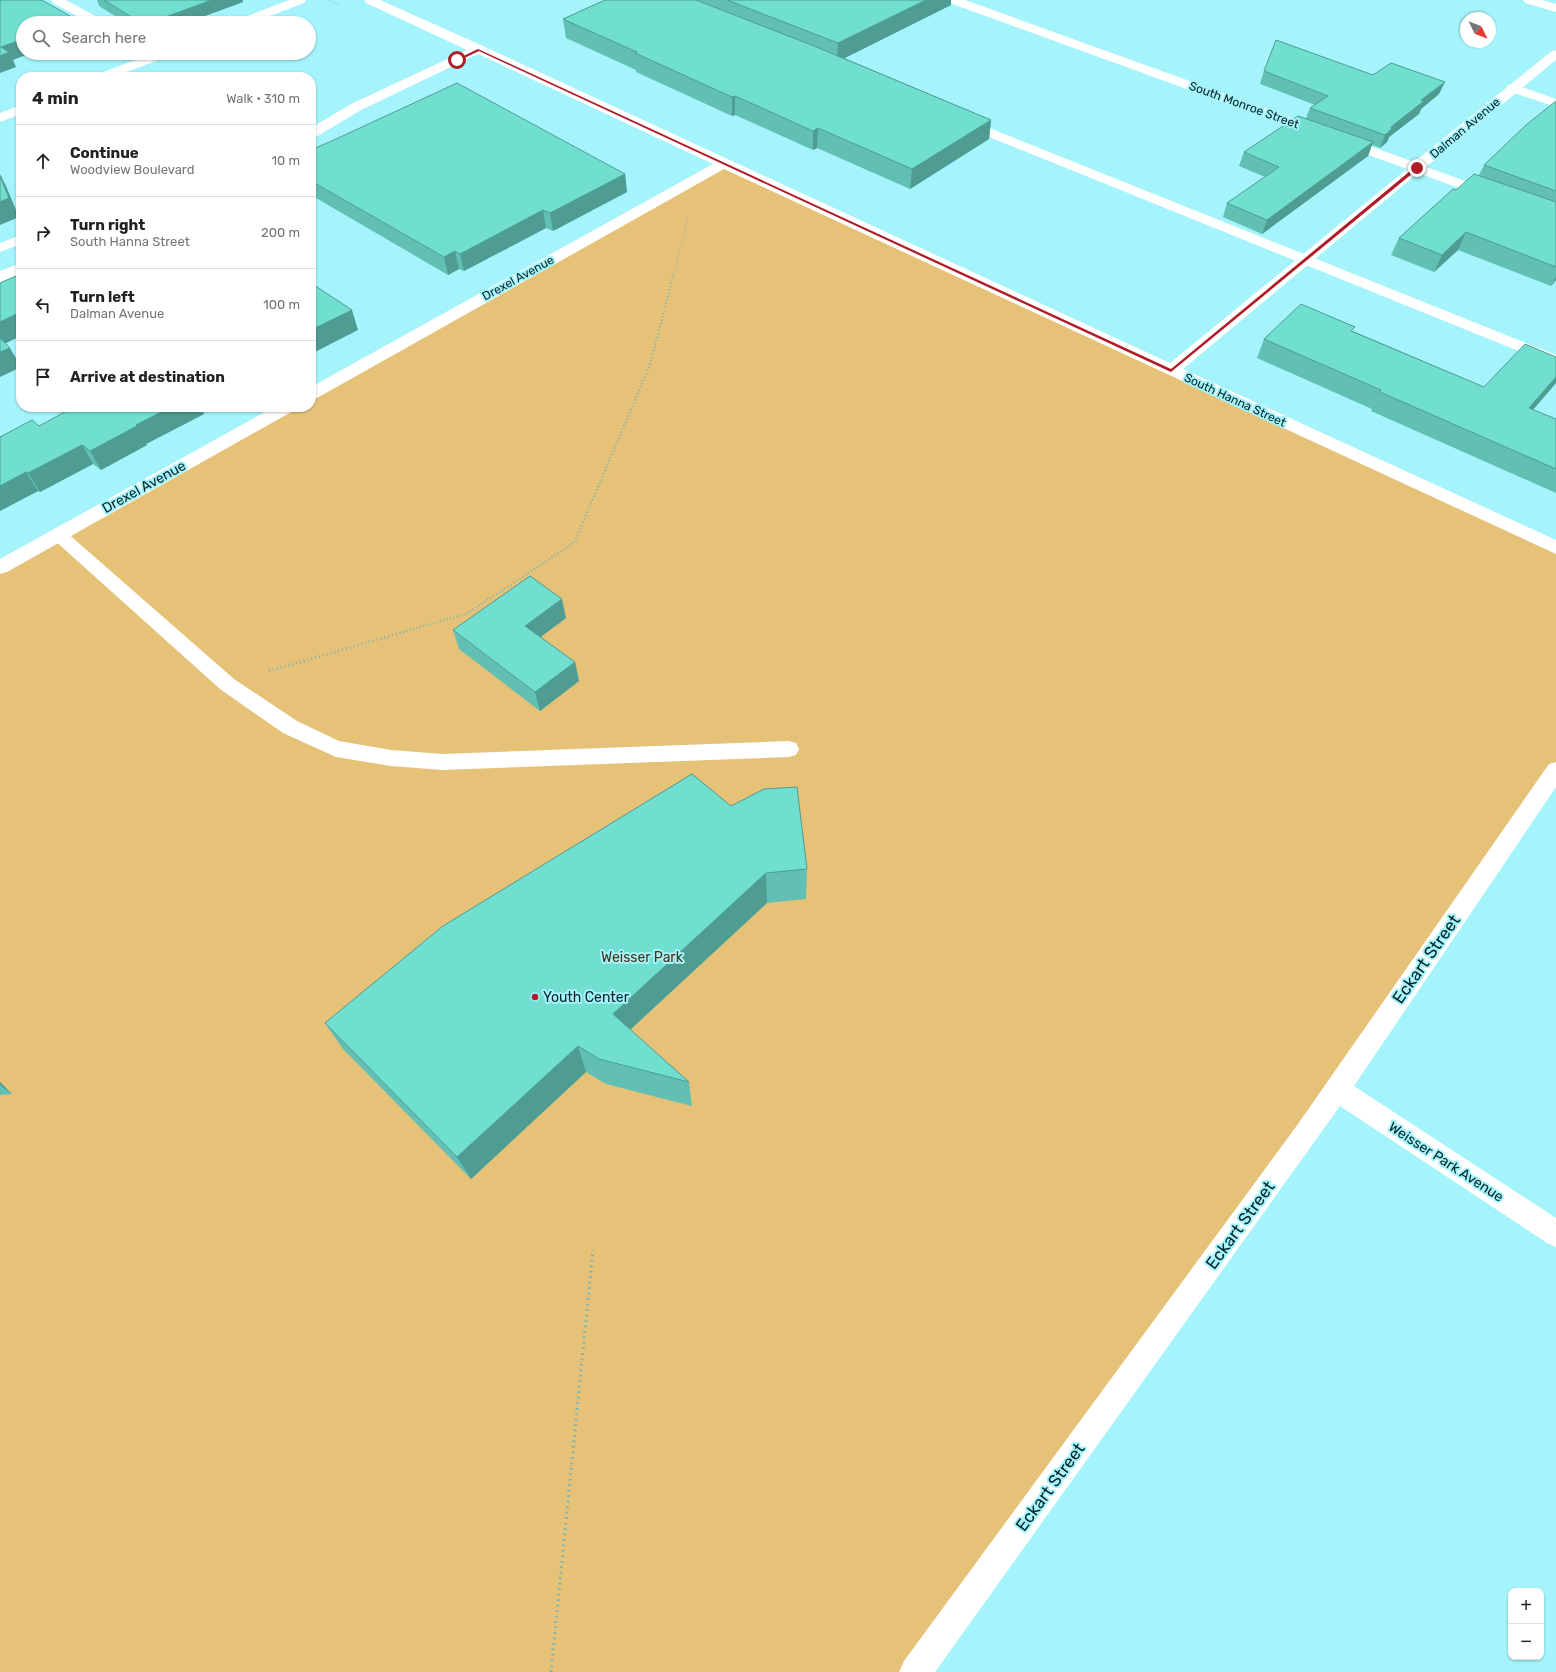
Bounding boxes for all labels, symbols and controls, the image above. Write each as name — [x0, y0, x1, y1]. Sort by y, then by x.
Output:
north arrow — [1460, 12, 1496, 48]
search box — [16, 16, 316, 60]
icon: search — [30, 27, 52, 49]
text: Search here — [62, 29, 146, 47]
route start — [448, 51, 466, 69]
street label: South Monroe Street — [1187, 79, 1301, 132]
text: 4 min — [32, 88, 79, 108]
text: Walk · 310 m — [226, 91, 300, 106]
street label: Dalman Avenue — [1427, 94, 1503, 161]
text: Continue — [70, 144, 139, 162]
icon: ahead — [32, 150, 54, 172]
text: 10 m — [271, 153, 300, 168]
route end — [1408, 159, 1426, 177]
text: Woodview Boulevard — [70, 162, 194, 177]
text: Turn right — [70, 216, 145, 234]
icon: right — [32, 222, 54, 244]
text: 200 m — [261, 225, 300, 240]
text: South Hanna Street — [70, 234, 190, 249]
street label: Drexel Avenue — [480, 252, 557, 303]
text: Turn left — [70, 288, 135, 306]
icon: left — [32, 294, 54, 316]
text: 100 m — [263, 297, 300, 312]
text: Dalman Avenue — [70, 306, 164, 321]
icon: arrive — [32, 366, 54, 388]
text: Arrive at destination — [70, 368, 225, 386]
street label: South Hanna Street — [1182, 370, 1288, 430]
street label: Drexel Avenue — [99, 457, 189, 517]
street label: Eckart Street — [1388, 910, 1464, 1007]
park label: Weisser Park — [601, 949, 684, 966]
place label: Youth Center — [543, 989, 630, 1006]
marker: Youth Center — [530, 992, 540, 1002]
street label: Weisser Park Avenue — [1385, 1118, 1507, 1206]
street label: Eckart Street — [1201, 1177, 1279, 1273]
street label: Eckart Street — [1011, 1439, 1089, 1535]
map controls — [1508, 1588, 1544, 1660]
button: + — [1508, 1588, 1544, 1624]
button: − — [1508, 1624, 1544, 1660]

